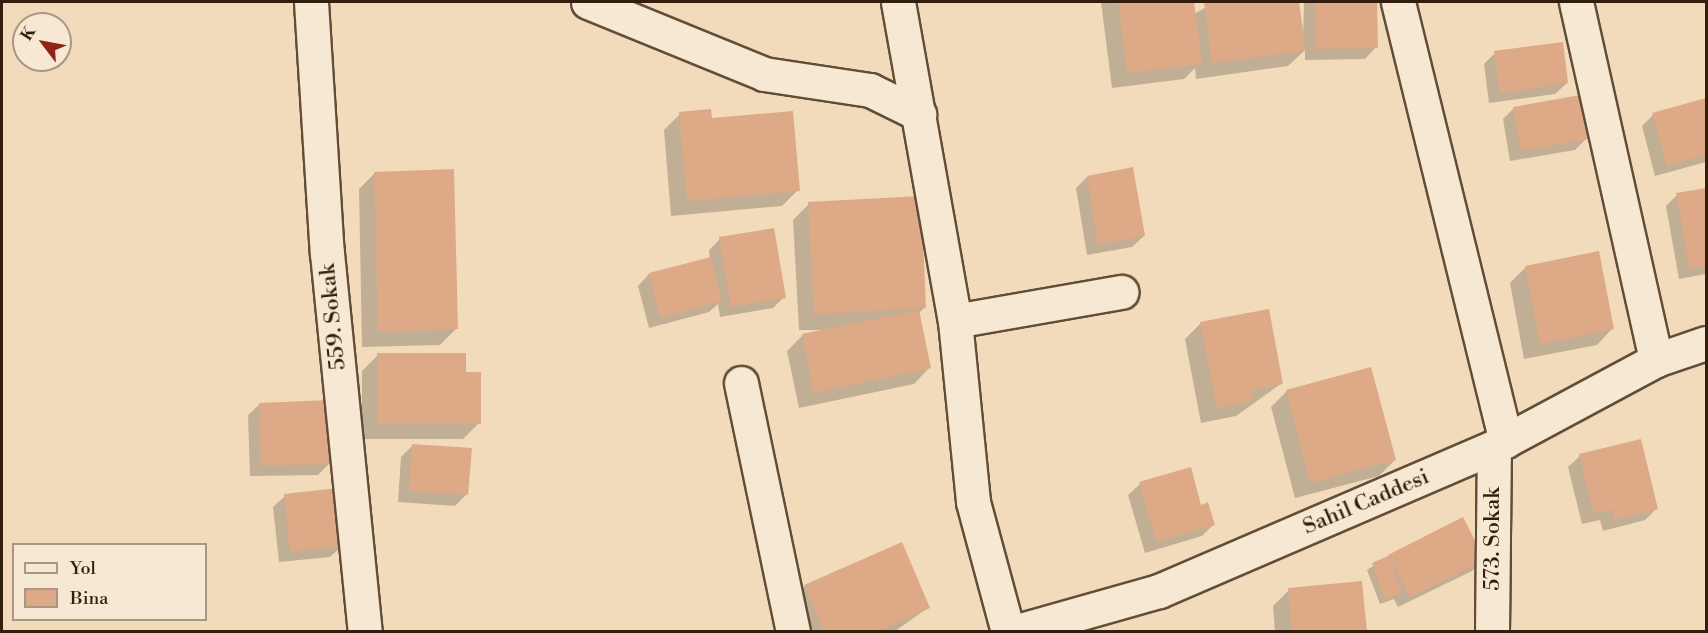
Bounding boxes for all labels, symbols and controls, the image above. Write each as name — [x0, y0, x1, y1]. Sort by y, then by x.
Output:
north arrow — [12, 12, 72, 72]
text: K — [17, 23, 40, 44]
street label: 559. Sokak — [314, 262, 352, 372]
street label: Sahil Caddesi — [1299, 464, 1433, 540]
street label: 573. Sokak — [1480, 487, 1506, 591]
legend — [12, 543, 207, 621]
text: Yol — [70, 557, 96, 580]
text: Bina — [70, 587, 108, 610]

